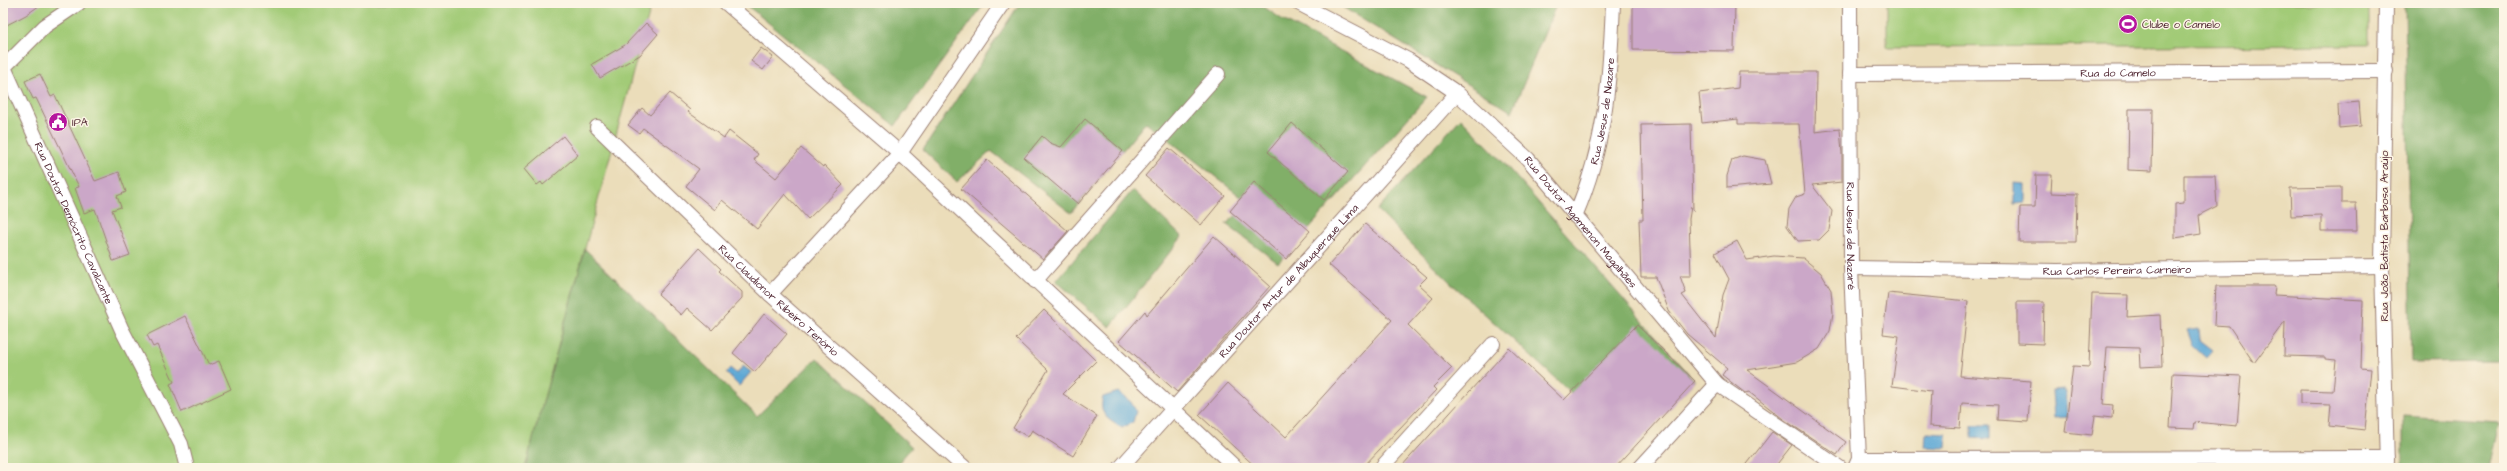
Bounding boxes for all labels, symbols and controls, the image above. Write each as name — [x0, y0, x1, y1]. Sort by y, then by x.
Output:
sports icon: Clube o Camelo — [2117, 13, 2139, 35]
place label: Clube o Camelo — [2142, 17, 2221, 32]
street label: Rua Jesus de Nazare — [1587, 57, 1618, 166]
street label: Rua do Camelo — [2080, 65, 2157, 81]
public building icon: IPA — [47, 111, 69, 133]
place label: IPA — [72, 115, 88, 130]
street label: Rua Doutor Demócrito Cavalcante — [31, 140, 116, 307]
street label: Rua João Batista Barbosa Araújo — [2377, 150, 2392, 321]
street label: Rua Doutor Agamenon Magalhães — [1521, 153, 1641, 292]
street label: Rua Jesus de Nazaré — [1843, 182, 1859, 290]
street label: Rua Doutor Artur de Albuquerque Lima — [1216, 200, 1362, 361]
street label: Rua Claudionor Ribeiro Tenório — [715, 241, 842, 360]
street label: Rua Carlos Pereira Carneiro — [2043, 262, 2192, 279]

